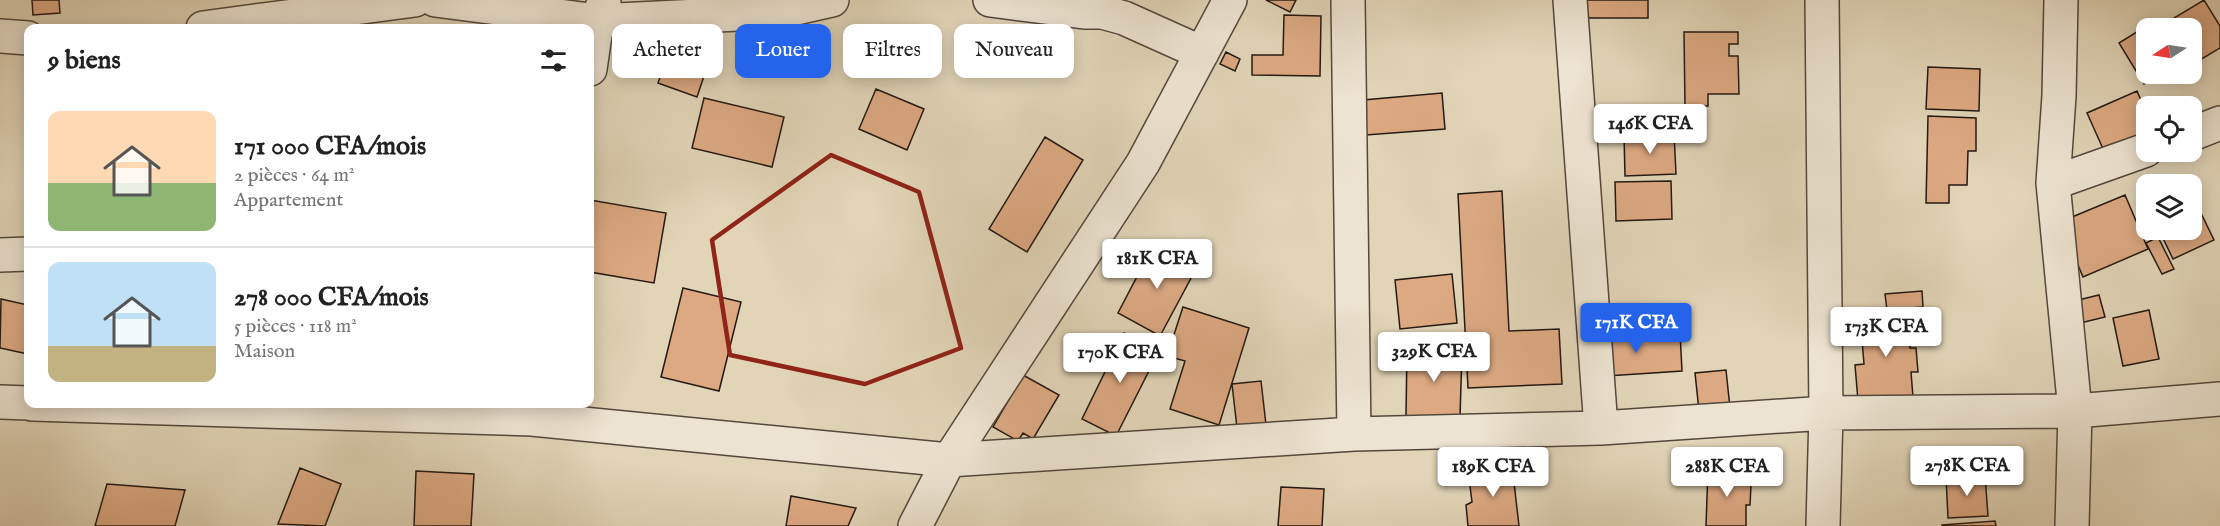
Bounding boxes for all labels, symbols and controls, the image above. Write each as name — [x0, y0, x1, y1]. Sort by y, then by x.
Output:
north arrow — [2136, 18, 2202, 84]
map controls — [2136, 18, 2202, 240]
chip: Acheter — [612, 24, 723, 78]
chip: Louer — [735, 24, 831, 78]
chip: Filtres — [843, 24, 942, 78]
chip: Nouveau — [954, 24, 1074, 78]
text: 9 biens — [48, 44, 121, 77]
icon: filters — [537, 44, 570, 77]
button: locate — [2136, 96, 2202, 162]
pin: 146K CFA — [1588, 104, 1712, 155]
text: 146K CFA — [1608, 111, 1692, 136]
text: 171 000 CFA/mois — [234, 130, 426, 163]
icon: home — [96, 135, 168, 207]
text: 2 pièces · 64 m² — [234, 163, 355, 188]
button: layers — [2136, 174, 2202, 240]
text: Appartement — [234, 188, 343, 213]
pin: 181K CFA — [1095, 239, 1219, 290]
text: 181K CFA — [1116, 246, 1198, 271]
text: 278 000 CFA/mois — [234, 281, 429, 314]
icon: home — [96, 286, 168, 358]
pin: 171K CFA — [1574, 303, 1698, 354]
pin: 173K CFA — [1824, 307, 1948, 358]
text: 171K CFA — [1594, 310, 1678, 335]
text: 5 pièces · 118 m² — [234, 314, 357, 339]
text: 173K CFA — [1844, 314, 1928, 339]
pin: 329K CFA — [1372, 332, 1496, 383]
pin: 170K CFA — [1058, 333, 1182, 384]
text: Maison — [234, 339, 295, 364]
text: 329K CFA — [1392, 339, 1476, 364]
text: 170K CFA — [1077, 340, 1163, 365]
pin: 278K CFA — [1905, 446, 2029, 497]
pin: 189K CFA — [1431, 447, 1555, 498]
pin: 288K CFA — [1665, 447, 1789, 498]
text: 278K CFA — [1924, 453, 2010, 478]
text: 189K CFA — [1452, 454, 1534, 479]
text: 288K CFA — [1685, 454, 1769, 479]

